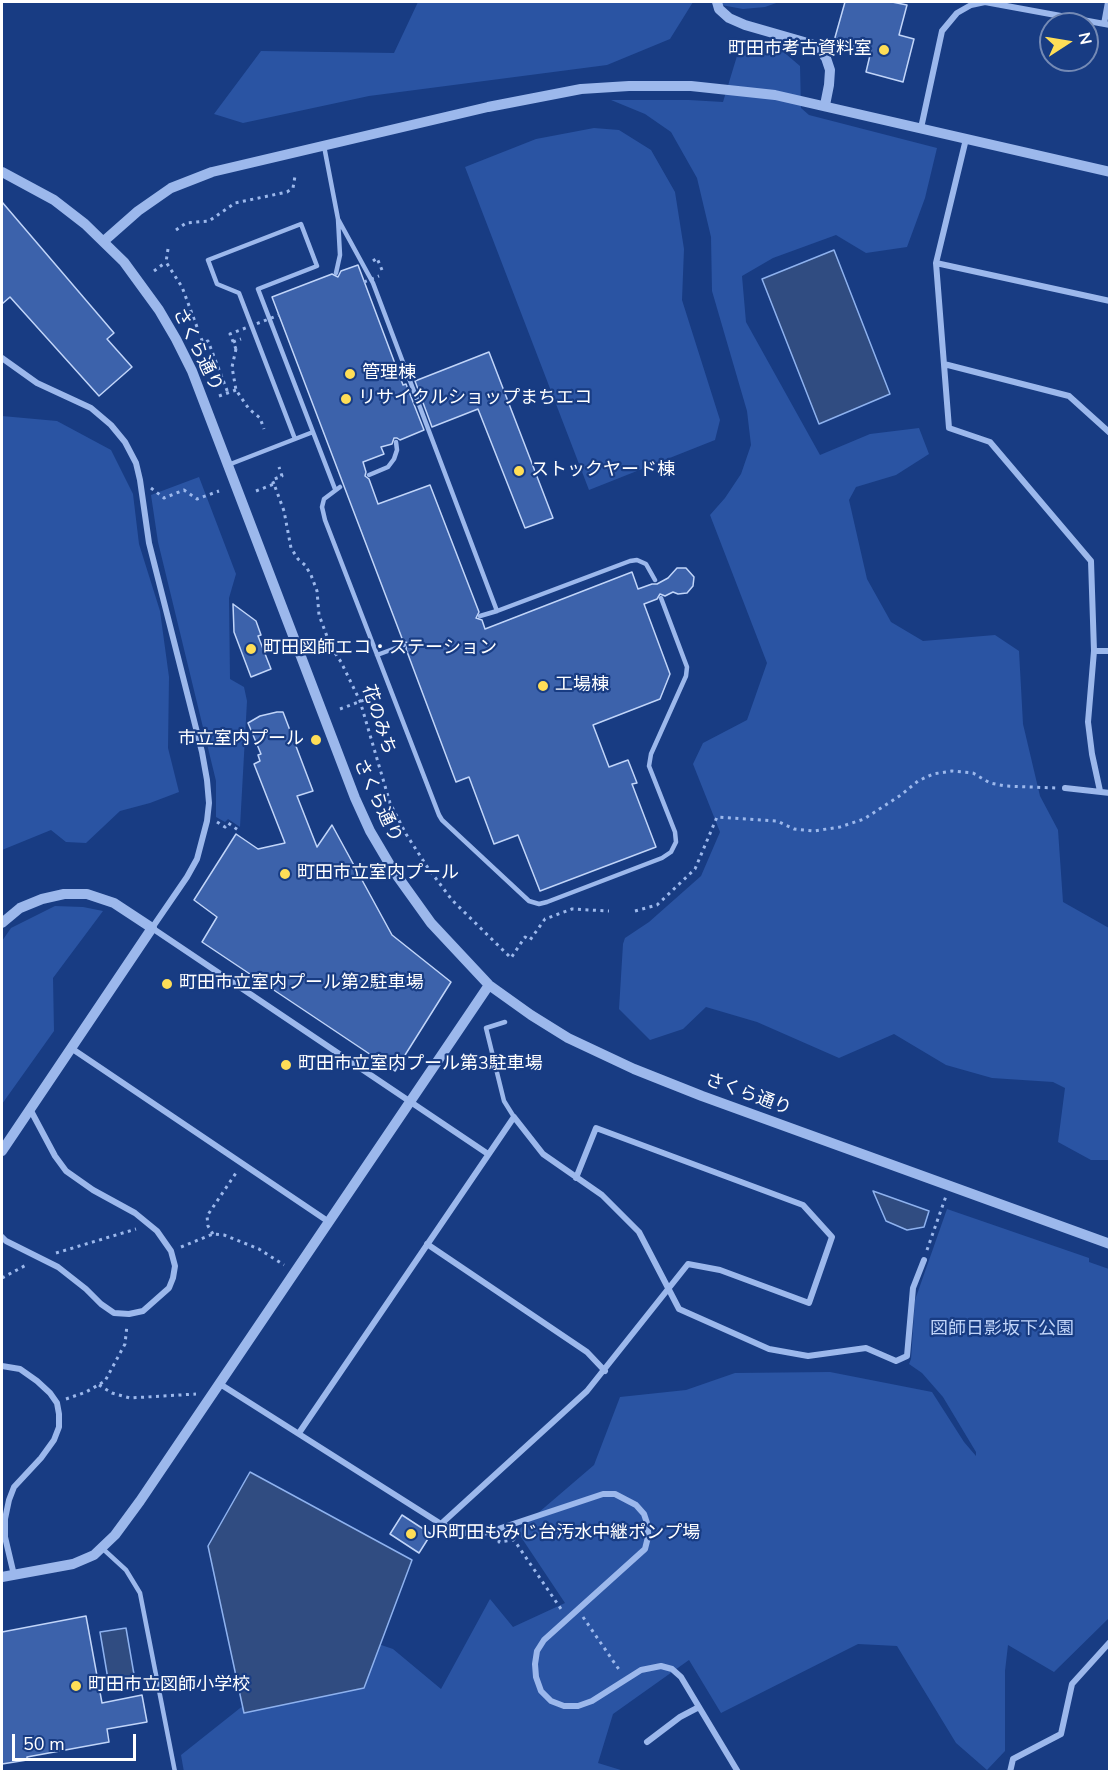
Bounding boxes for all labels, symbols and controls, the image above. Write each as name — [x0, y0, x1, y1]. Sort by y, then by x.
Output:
north arrow — [1039, 12, 1099, 72]
text: N — [1073, 31, 1097, 47]
place label: 町田市考古資料室 — [728, 39, 872, 61]
marker: 町田市考古資料室 — [877, 43, 891, 57]
street label: さくら通り — [168, 305, 226, 395]
place label: 管理棟 — [362, 363, 416, 385]
marker: 管理棟 — [343, 367, 357, 381]
place label: リサイクルショップまちエコ — [358, 388, 592, 410]
marker: リサイクルショップまちエコ — [339, 392, 353, 406]
place label: ストックヤード棟 — [531, 460, 675, 482]
marker: ストックヤード棟 — [512, 464, 526, 478]
place label: 町田図師エコ・ステーション — [263, 638, 497, 660]
marker: 町田図師エコ・ステーション — [244, 642, 258, 656]
place label: 工場棟 — [555, 675, 609, 697]
marker: 工場棟 — [536, 679, 550, 693]
street label: 花のみち — [357, 682, 399, 758]
place label: 市立室内プール — [178, 729, 304, 751]
marker: 市立室内プール — [309, 733, 323, 747]
street label: さくら通り — [348, 756, 406, 846]
place label: 町田市立室内プール — [297, 863, 459, 885]
marker: 町田市立室内プール — [278, 867, 292, 881]
place label: 町田市立室内プール第2駐車場 — [179, 973, 424, 995]
marker: 町田市立室内プール第2駐車場 — [160, 977, 174, 991]
place label: 町田市立室内プール第3駐車場 — [298, 1054, 543, 1076]
marker: 町田市立室内プール第3駐車場 — [279, 1058, 293, 1072]
street label: さくら通り — [702, 1069, 794, 1121]
park label: 図師日影坂下公園 — [930, 1319, 1074, 1341]
place label: UR町田もみじ台汚水中継ポンプ場 — [423, 1523, 700, 1545]
marker: UR町田もみじ台汚水中継ポンプ場 — [404, 1527, 418, 1541]
place label: 町田市立図師小学校 — [88, 1675, 250, 1697]
marker: 町田市立図師小学校 — [69, 1679, 83, 1693]
scale bar — [15, 1722, 140, 1760]
text: 50 m — [23, 1732, 65, 1756]

